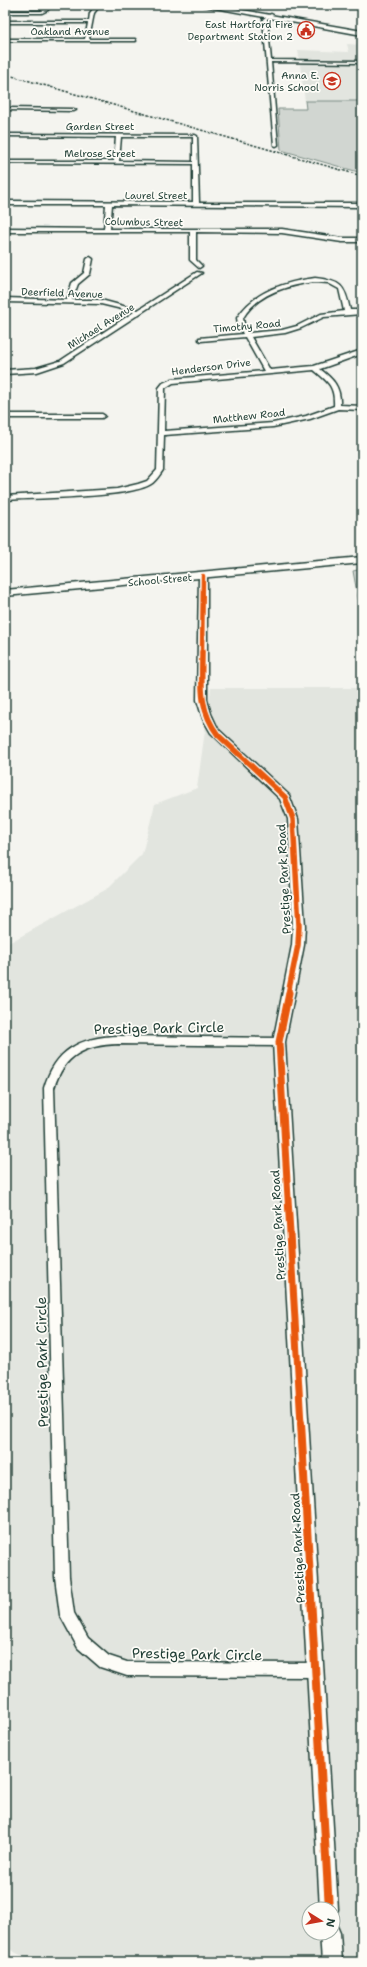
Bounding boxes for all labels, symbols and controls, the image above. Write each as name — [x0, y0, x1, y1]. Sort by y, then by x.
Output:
place label: East Hartford Fire Department Station 2 — [188, 18, 293, 43]
public building icon: East Hartford Fire Department Station 2 — [296, 20, 316, 40]
street label: Oakland Avenue — [30, 25, 110, 38]
place label: Anna E. Norris School — [254, 69, 319, 94]
school or university icon: Anna E. Norris School — [322, 71, 342, 91]
street label: Garden Street — [66, 120, 134, 133]
street label: Melrose Street — [64, 147, 136, 160]
street label: Laurel Street — [125, 189, 187, 202]
street label: Columbus Street — [105, 215, 183, 229]
street label: Deerfield Avenue — [21, 285, 104, 301]
street label: Michael Avenue — [65, 300, 137, 352]
street label: Timothy Road — [213, 317, 282, 335]
street label: Henderson Drive — [171, 356, 252, 378]
street label: Matthew Road — [212, 406, 287, 426]
street label: School Street — [127, 571, 193, 589]
street label: Prestige Park Road — [273, 823, 295, 935]
street label: Prestige Park Circle — [94, 1018, 225, 1038]
street label: Prestige Park Road — [267, 1169, 289, 1281]
street label: Prestige Park Circle — [32, 1296, 52, 1427]
street label: Prestige Park Road — [287, 1492, 309, 1604]
street label: Prestige Park Circle — [132, 1644, 263, 1664]
north arrow — [301, 1901, 341, 1941]
text: N — [322, 1917, 339, 1929]

